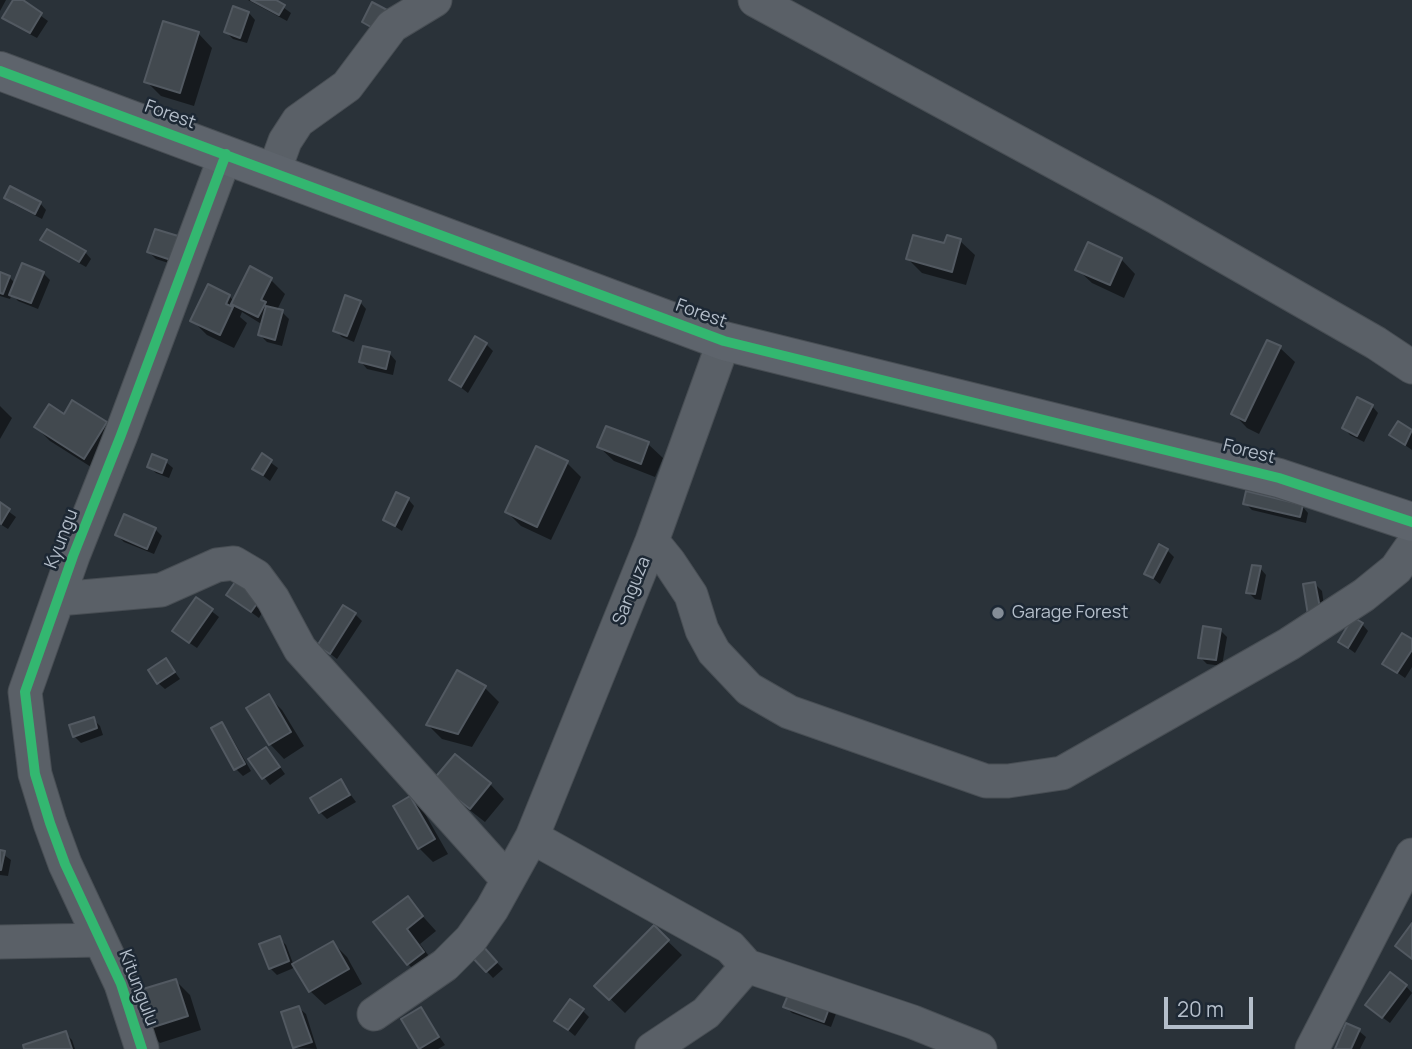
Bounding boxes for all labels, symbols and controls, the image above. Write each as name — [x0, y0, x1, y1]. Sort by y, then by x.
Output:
street label: Forest — [141, 96, 199, 134]
street label: Forest — [672, 295, 730, 333]
street label: Forest — [1221, 435, 1277, 469]
street label: Kyungu — [41, 506, 83, 572]
street label: Sanguza — [608, 554, 656, 628]
place label: Garage Forest — [1012, 602, 1129, 624]
marker: Garage Forest — [990, 605, 1006, 621]
street label: Kitungulu — [114, 947, 162, 1029]
scale bar — [1167, 982, 1256, 1026]
text: 20 m — [1177, 995, 1224, 1023]

